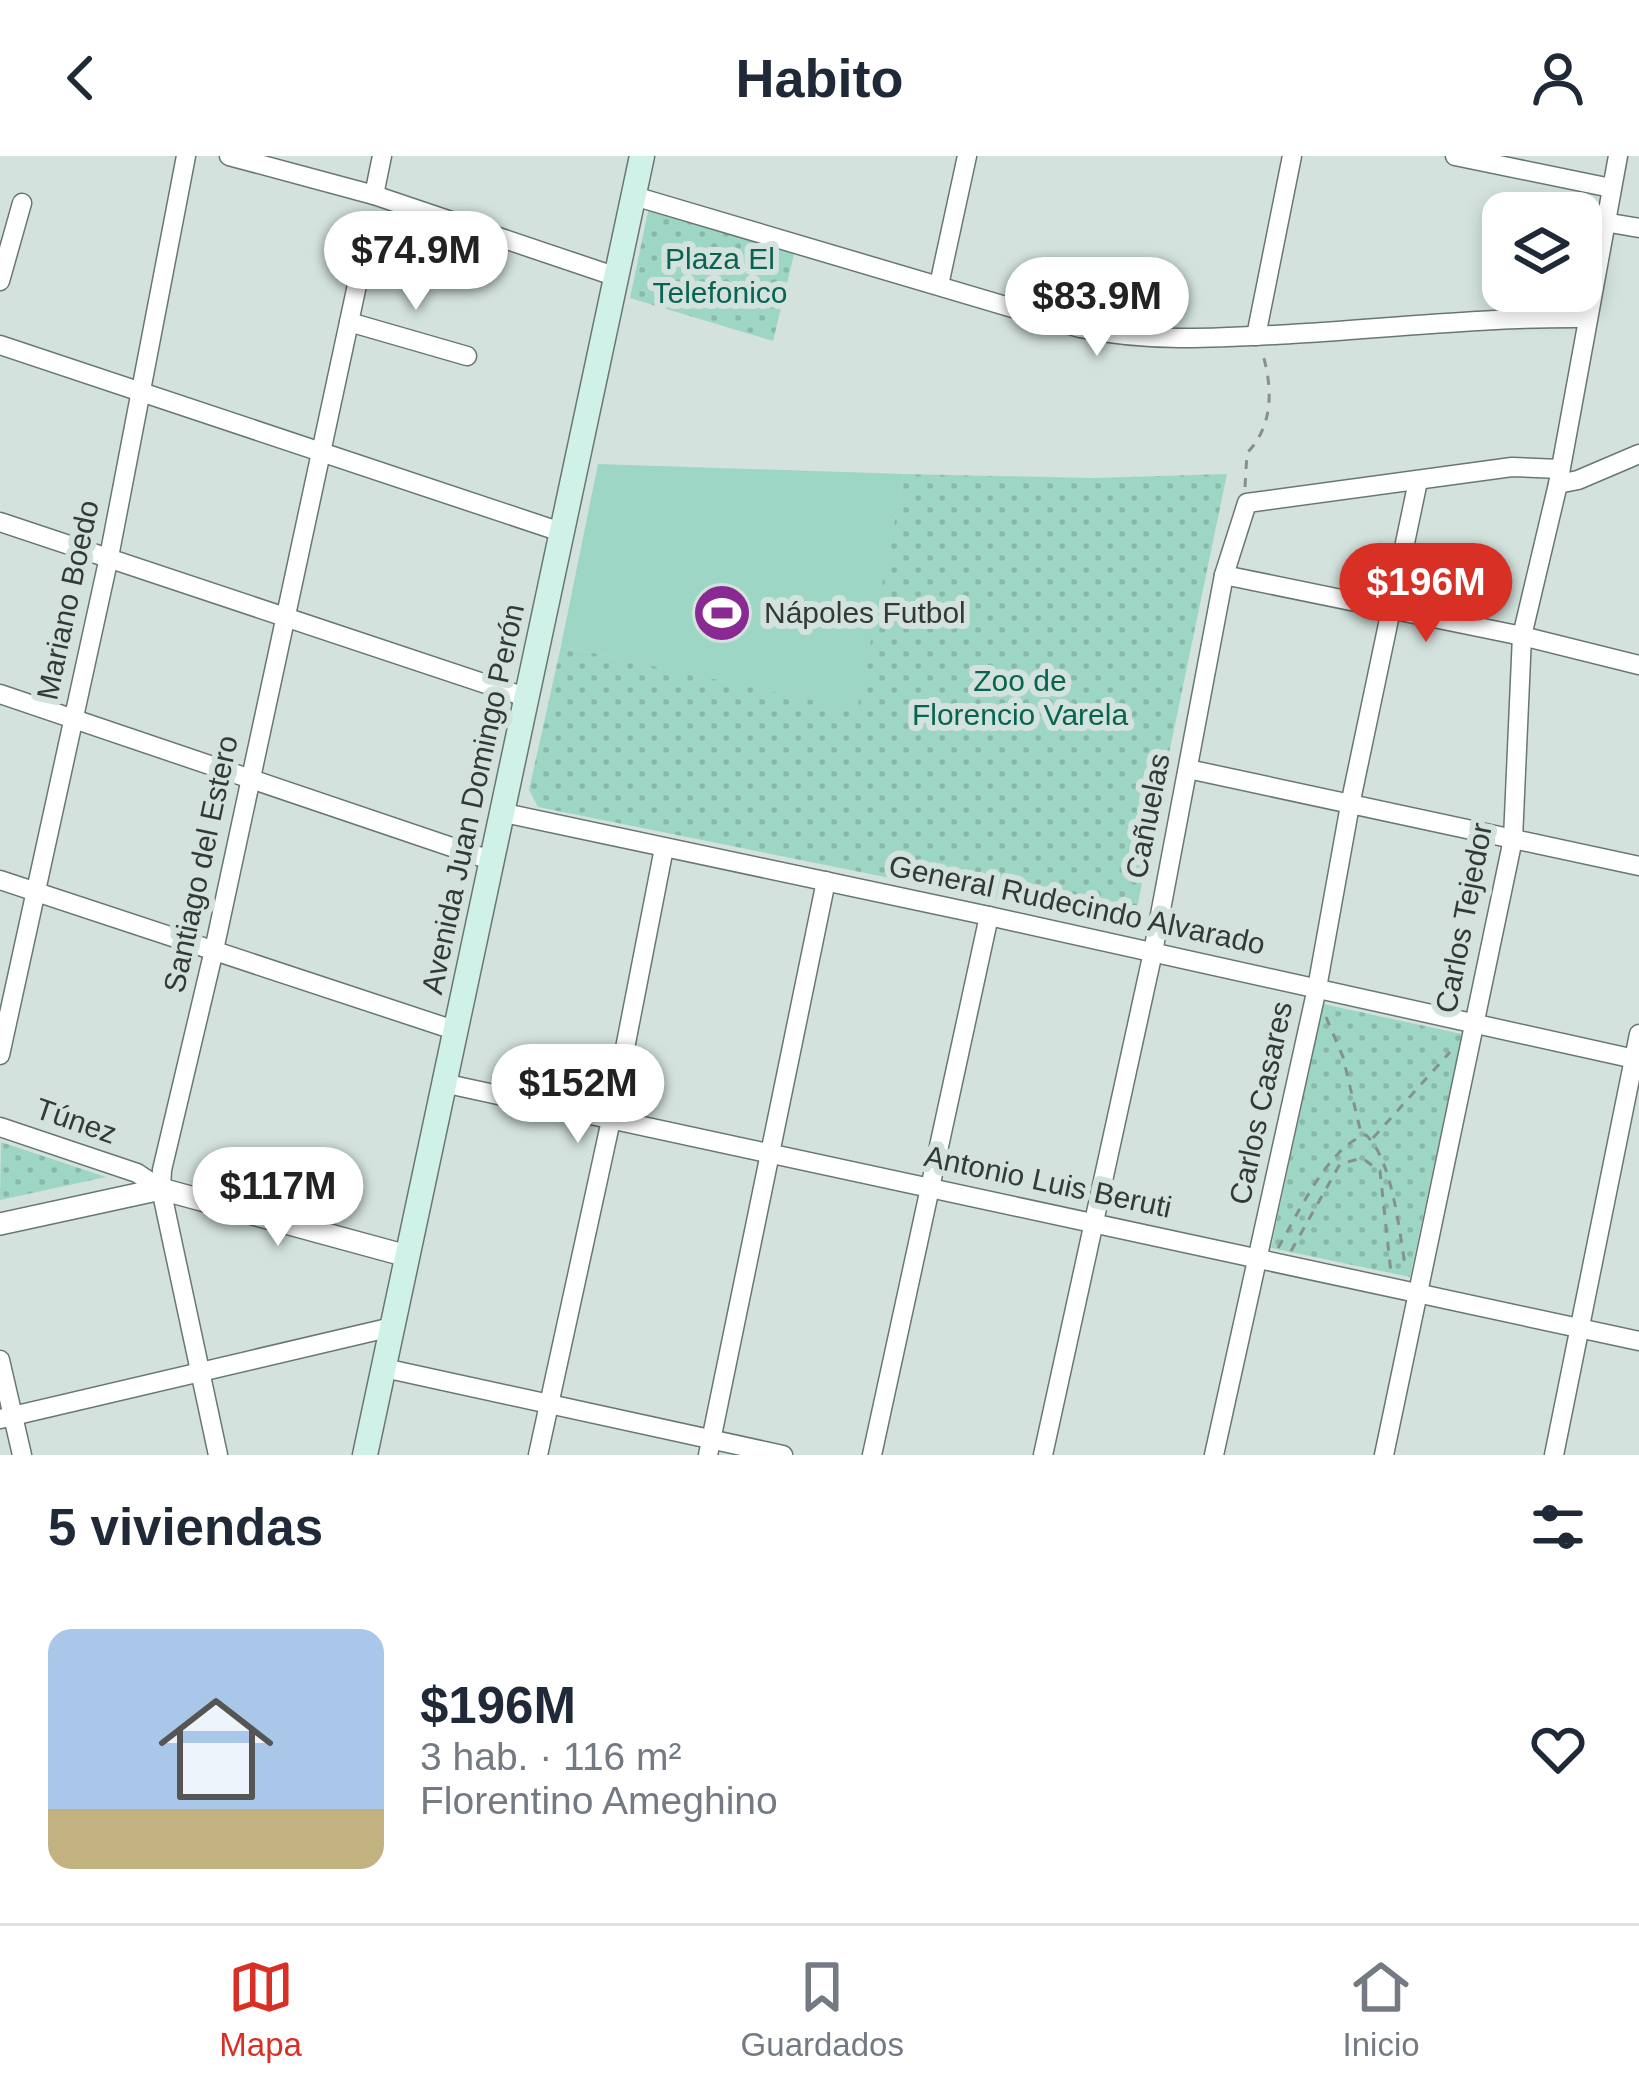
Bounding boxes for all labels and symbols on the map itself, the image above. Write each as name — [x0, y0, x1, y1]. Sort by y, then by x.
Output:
pin: $74.9M — [318, 211, 514, 313]
park label: Plaza El Telefonico — [652, 242, 788, 309]
pin: $83.9M — [999, 257, 1195, 359]
street label: Mariano Boedo — [30, 497, 105, 703]
pin: $196M — [1342, 543, 1510, 645]
sports icon: Nápoles Futbol — [691, 582, 753, 644]
place label: Nápoles Futbol — [764, 596, 966, 629]
street label: Avenida Juan Domingo Perón — [415, 601, 530, 997]
park label: Zoo de Florencio Varela — [912, 664, 1128, 731]
street label: Santiago del Estero — [157, 732, 244, 995]
street label: Cañuelas — [1119, 751, 1176, 881]
street label: Carlos Tejedor — [1429, 820, 1498, 1016]
street label: General Rudecindo Alvarado — [886, 848, 1268, 961]
street label: Carlos Casares — [1223, 998, 1298, 1207]
pin: $152M — [494, 1044, 662, 1146]
street label: Túnez — [31, 1091, 121, 1150]
street label: Antonio Luis Beruti — [922, 1139, 1175, 1224]
pin: $117M — [194, 1147, 362, 1249]

